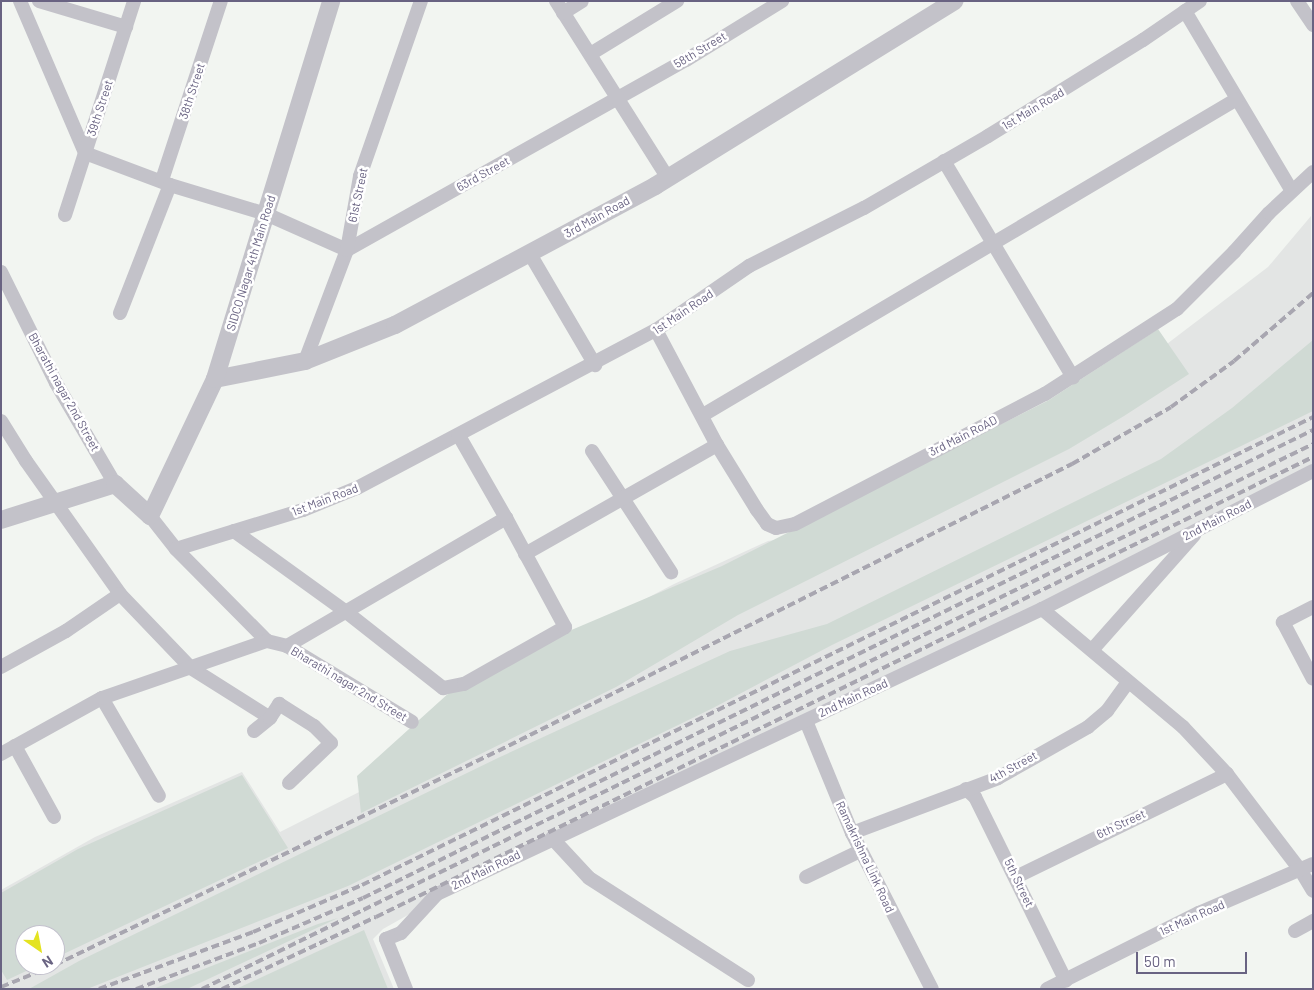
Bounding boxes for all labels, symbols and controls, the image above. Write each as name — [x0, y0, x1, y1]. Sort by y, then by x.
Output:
street label: 58th Street — [671, 29, 729, 71]
street label: 38th Street — [176, 61, 208, 121]
street label: 39th Street — [84, 78, 116, 138]
street label: 1st Main Road — [999, 85, 1067, 133]
street label: 63rd Street — [454, 154, 512, 194]
street label: 61st Street — [345, 166, 371, 224]
street label: SIDCO Nagar 4th Main Road — [223, 193, 279, 333]
street label: 3rd Main Road — [562, 193, 632, 241]
street label: 1st Main Road — [650, 286, 716, 338]
street label: Bharathi nagar 2nd Street — [25, 330, 103, 454]
street label: 3rd Main RoAD — [926, 413, 1000, 459]
street label: 1st Main Road — [290, 481, 360, 519]
street label: 2nd Main Road — [1180, 497, 1254, 543]
street label: Bharathi nagar 2nd Street — [288, 644, 410, 724]
street label: 2nd Main Road — [816, 676, 890, 720]
street label: 4th Street — [987, 748, 1039, 786]
street label: Ramakrishna Link Road — [833, 799, 897, 915]
street label: 6th Street — [1094, 806, 1148, 842]
street label: 2nd Main Road — [449, 847, 523, 893]
street label: 5th Street — [1001, 856, 1037, 910]
street label: 1st Main Road — [1157, 897, 1227, 939]
north arrow — [15, 925, 65, 975]
scale bar — [1139, 942, 1250, 974]
text: N — [39, 952, 56, 972]
text: 50 m — [1144, 952, 1176, 970]

